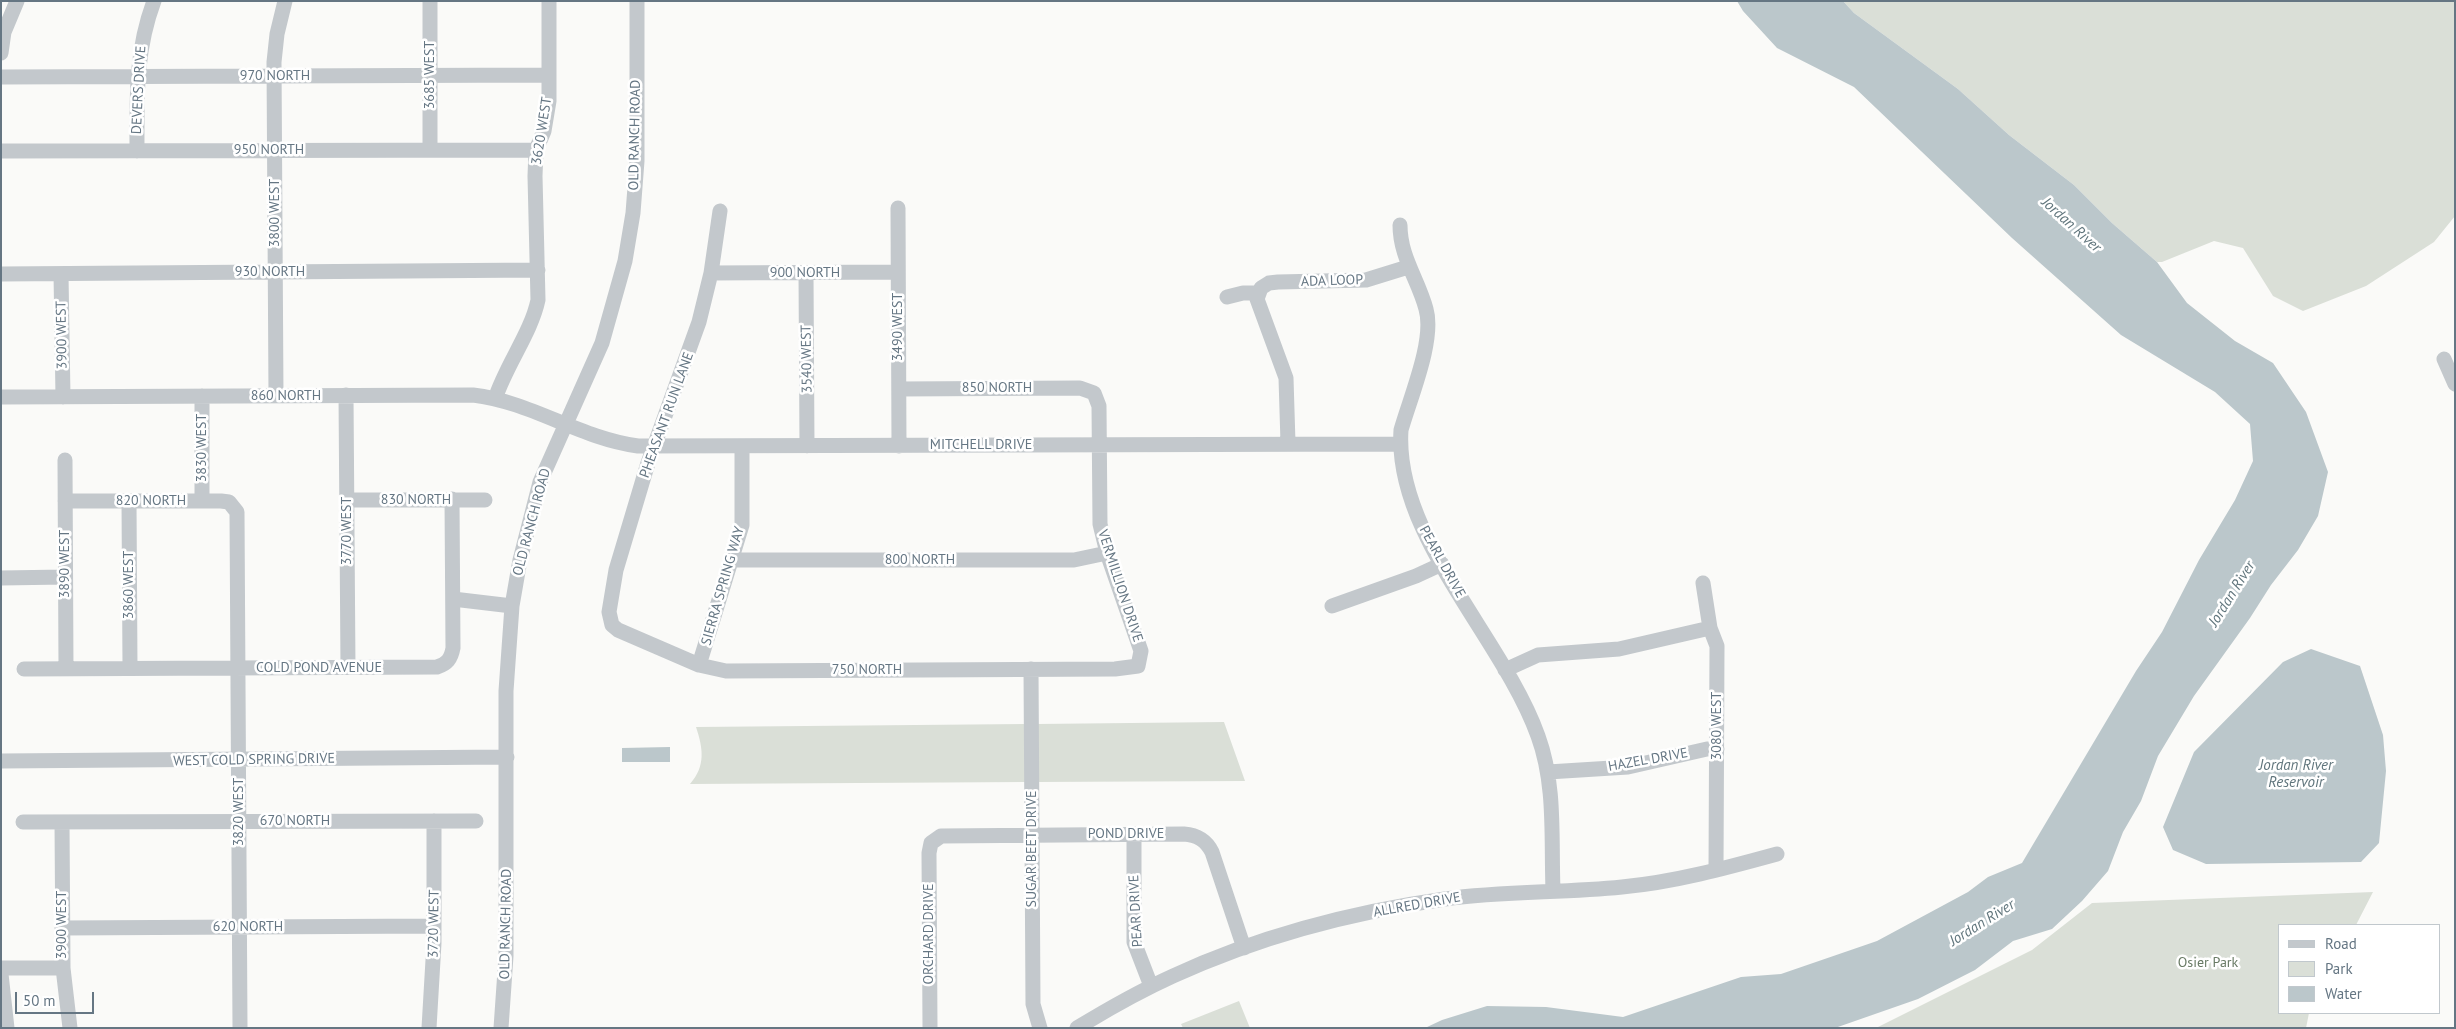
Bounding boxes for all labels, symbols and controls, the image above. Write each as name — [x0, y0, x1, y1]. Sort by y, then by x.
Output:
street label: 3685 WEST — [422, 41, 438, 109]
street label: DEVERS DRIVE — [128, 45, 150, 135]
street label: 970 NORTH — [240, 68, 310, 84]
street label: OLD RANCH ROAD — [626, 80, 644, 190]
street label: 3620 WEST — [528, 96, 556, 166]
street label: 950 NORTH — [234, 142, 304, 158]
street label: 3800 WEST — [267, 179, 283, 247]
water label: Jordan River — [2038, 194, 2104, 256]
street label: 930 NORTH — [235, 264, 305, 280]
street label: 900 NORTH — [770, 265, 840, 281]
street label: ADA LOOP — [1301, 272, 1363, 290]
street label: 3490 WEST — [890, 293, 906, 361]
street label: 3900 WEST — [53, 301, 71, 369]
street label: 3540 WEST — [798, 325, 816, 393]
street label: PHEASANT RUN LANE — [636, 350, 698, 480]
street label: 850 NORTH — [962, 380, 1032, 396]
street label: 860 NORTH — [251, 388, 321, 404]
street label: 3830 WEST — [194, 414, 210, 482]
street label: MITCHELL DRIVE — [930, 437, 1032, 453]
street label: OLD RANCH ROAD — [510, 466, 554, 578]
street label: 830 NORTH — [381, 492, 451, 508]
street label: 820 NORTH — [116, 493, 186, 509]
street label: 3770 WEST — [339, 497, 355, 565]
street label: PEARL DRIVE — [1415, 523, 1469, 601]
street label: SIERRA SPRING WAY — [698, 525, 748, 647]
street label: VERMILLION DRIVE — [1094, 528, 1146, 644]
street label: 3890 WEST — [57, 530, 73, 598]
street label: 3860 WEST — [121, 551, 137, 619]
street label: 800 NORTH — [885, 552, 955, 568]
water label: Jordan River — [2205, 558, 2259, 630]
street label: COLD POND AVENUE — [256, 660, 382, 676]
street label: 750 NORTH — [832, 662, 902, 678]
street label: 3080 WEST — [1709, 692, 1725, 760]
street label: HAZEL DRIVE — [1607, 745, 1689, 775]
street label: WEST COLD SPRING DRIVE — [173, 750, 335, 770]
water label: Jordan River Reservoir — [2259, 757, 2333, 792]
street label: 3820 WEST — [231, 778, 247, 846]
street label: SUGAR BEET DRIVE — [1024, 790, 1040, 908]
street label: 670 NORTH — [260, 813, 330, 829]
street label: POND DRIVE — [1088, 826, 1164, 842]
street label: OLD RANCH ROAD — [497, 869, 515, 979]
street label: PEAR DRIVE — [1126, 874, 1146, 948]
street label: ORCHARD DRIVE — [921, 883, 937, 985]
street label: ALLRED DRIVE — [1372, 889, 1462, 921]
street label: 3720 WEST — [425, 890, 443, 958]
street label: 3900 WEST — [54, 891, 70, 959]
water label: Jordan River — [1946, 896, 2018, 950]
street label: 620 NORTH — [213, 919, 283, 935]
legend — [2278, 924, 2441, 1014]
text: Road — [2325, 934, 2357, 953]
park label: Osier Park — [2178, 955, 2238, 971]
text: Park — [2325, 959, 2353, 978]
scale bar — [18, 982, 96, 1014]
text: Water — [2325, 984, 2362, 1003]
text: 50 m — [23, 991, 56, 1010]

